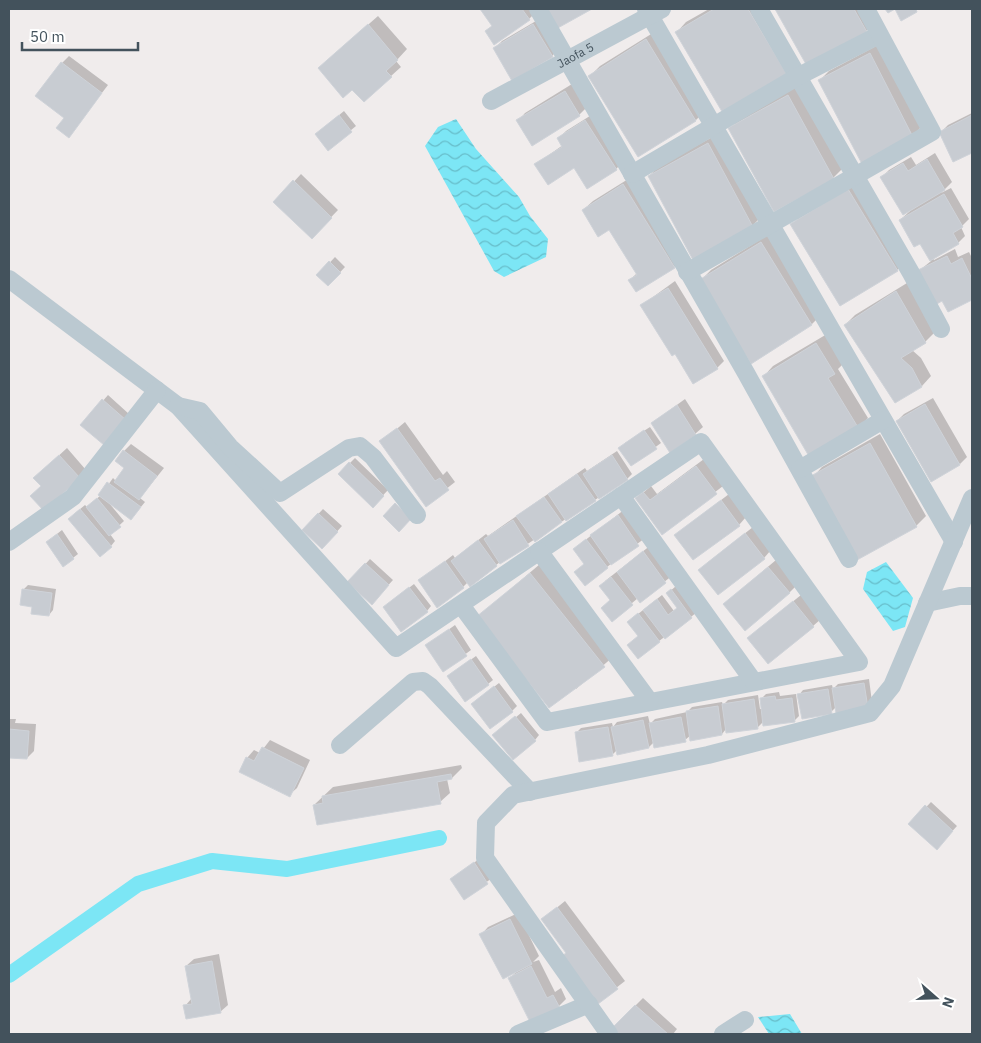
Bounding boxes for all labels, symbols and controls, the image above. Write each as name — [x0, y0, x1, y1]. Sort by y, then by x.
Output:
scale bar — [22, 20, 139, 52]
text: 50 m — [30, 27, 65, 46]
street label: Jaofa 5 — [554, 39, 596, 71]
north arrow — [911, 973, 961, 1023]
text: N — [938, 995, 958, 1010]

